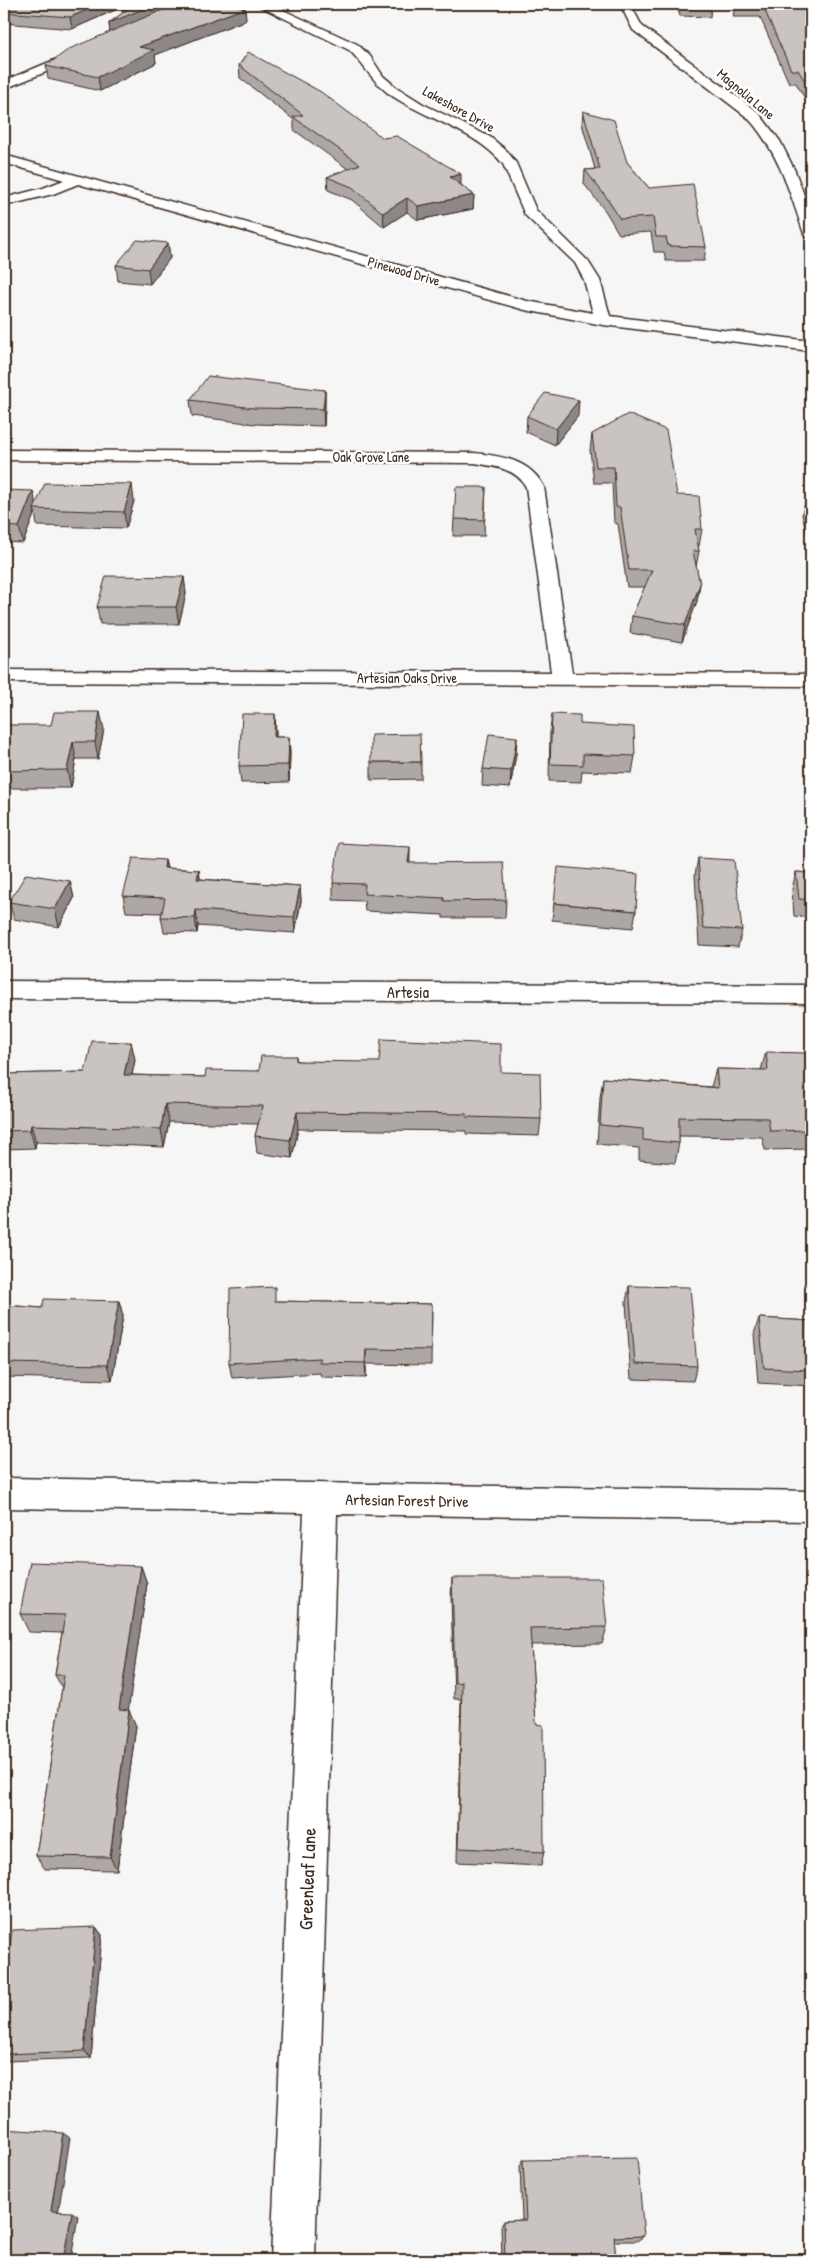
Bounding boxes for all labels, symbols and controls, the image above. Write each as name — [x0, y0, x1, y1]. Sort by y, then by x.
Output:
street label: Magnolia Lane — [713, 64, 780, 124]
street label: Lakeshore Drive — [420, 81, 499, 136]
street label: Pinewood Drive — [366, 251, 443, 290]
street label: Oak Grove Lane — [332, 447, 410, 466]
street label: Artesian Oaks Drive — [357, 668, 458, 687]
street label: Artesia — [387, 981, 429, 1003]
street label: Artesian Forest Drive — [345, 1488, 469, 1512]
street label: Greenleaf Lane — [292, 1827, 322, 1930]

